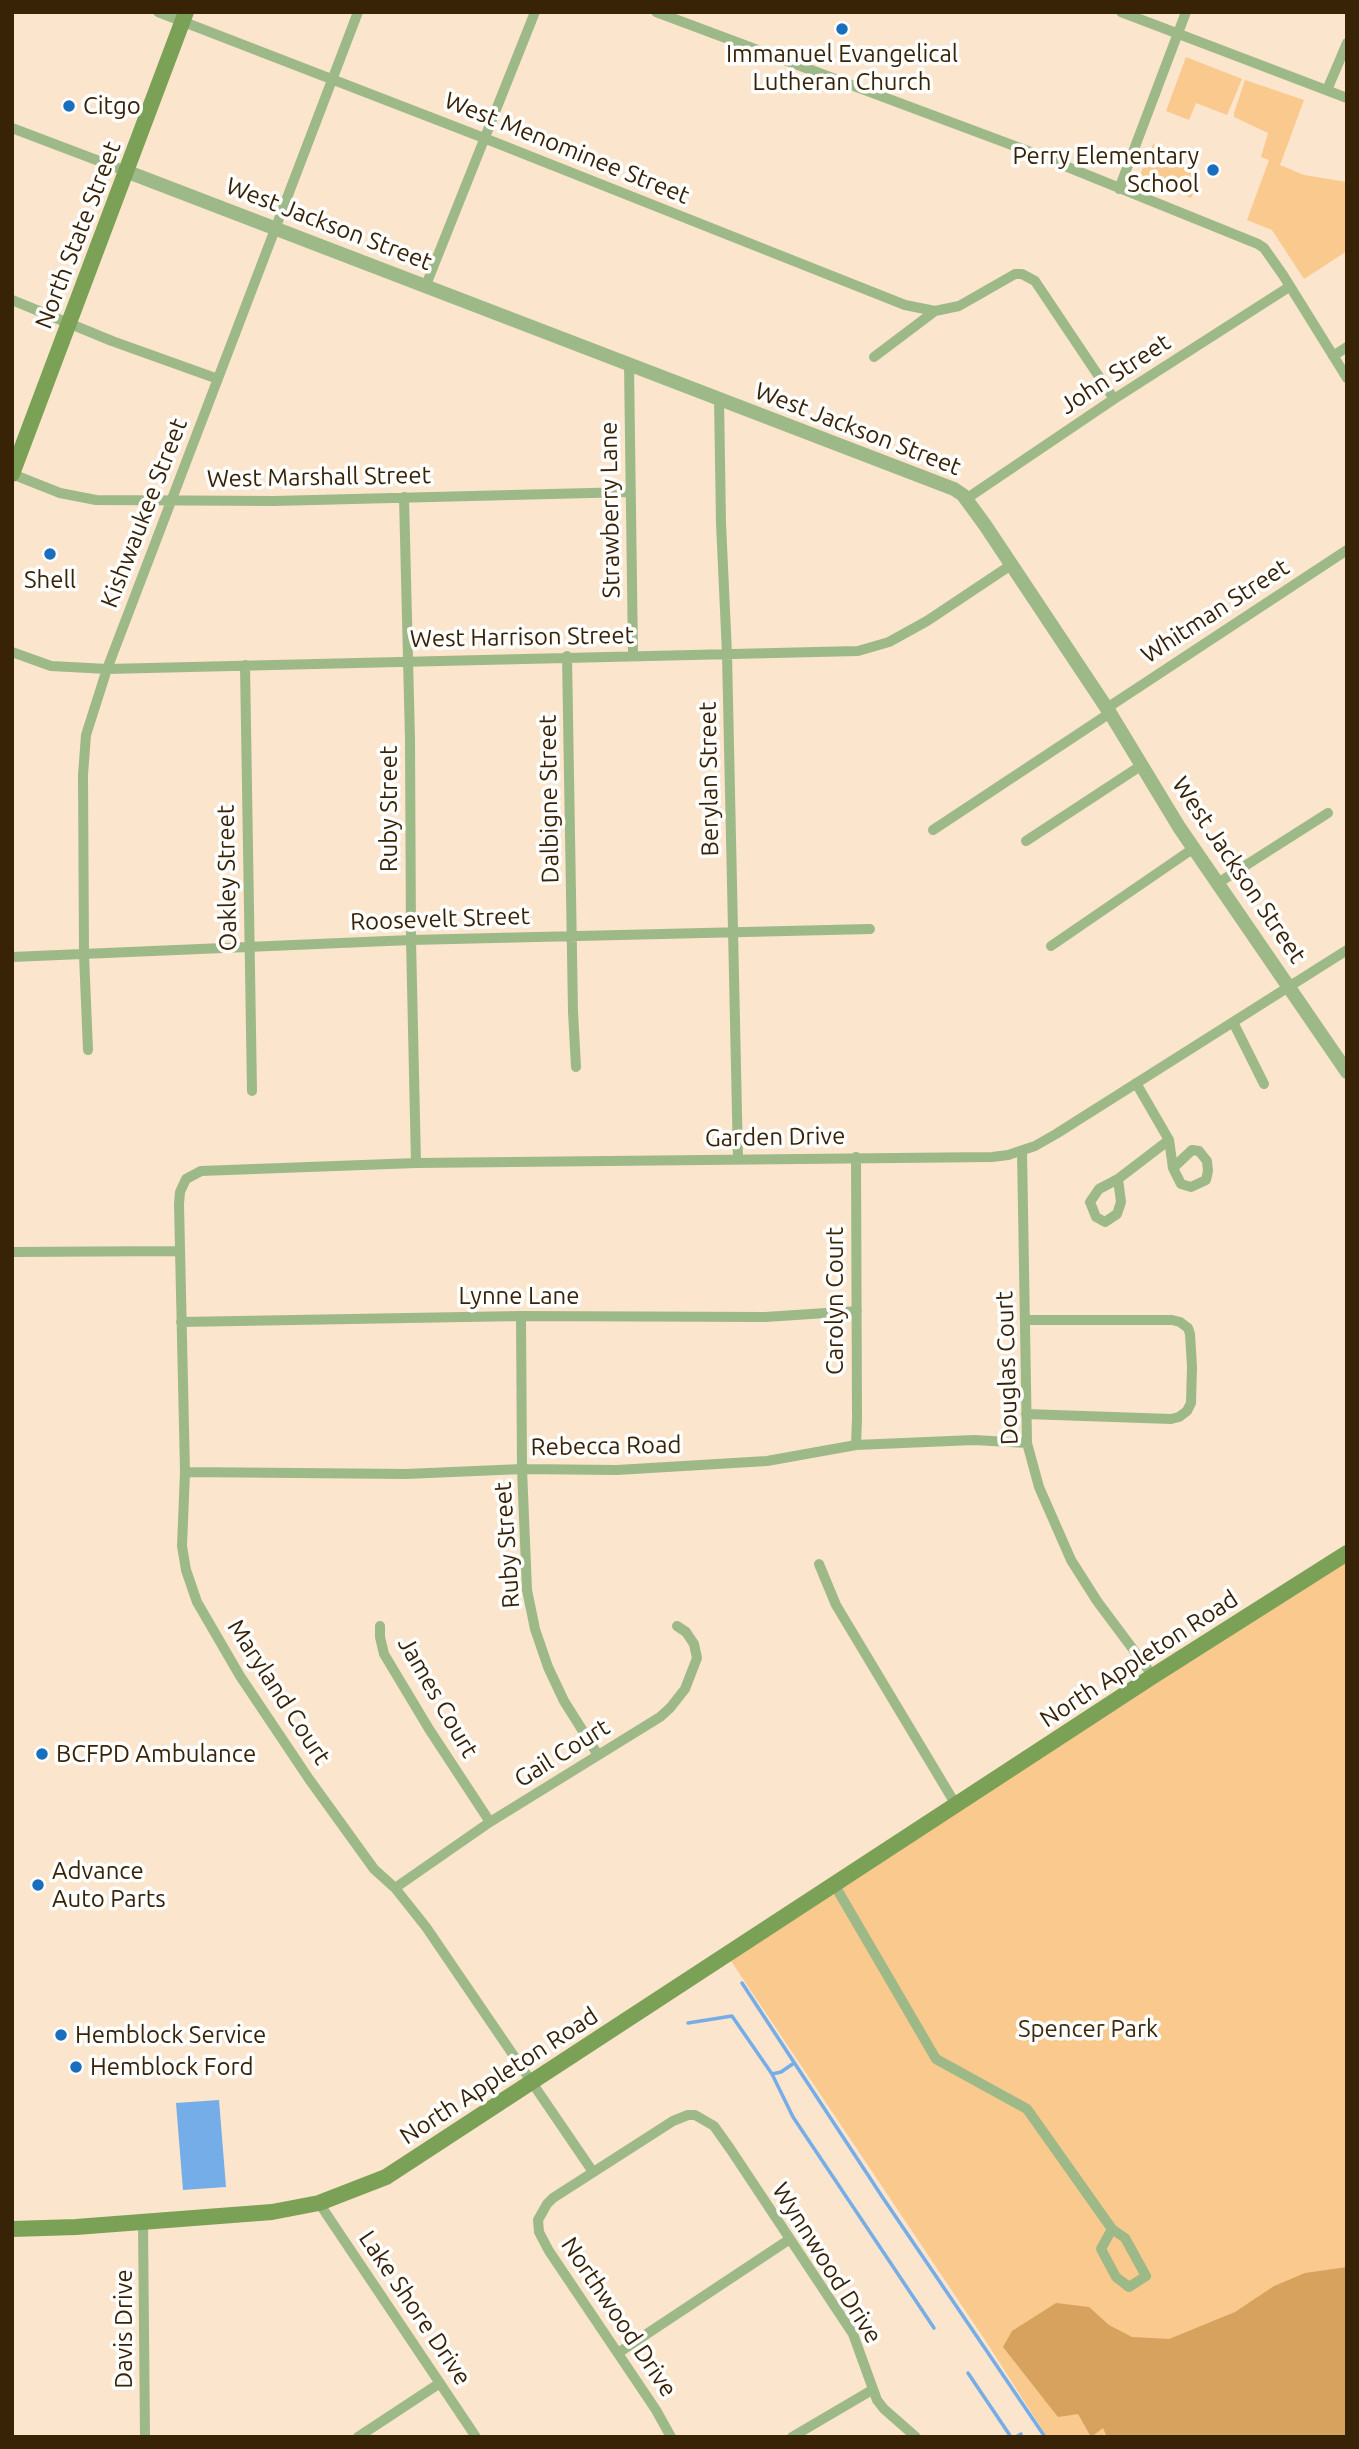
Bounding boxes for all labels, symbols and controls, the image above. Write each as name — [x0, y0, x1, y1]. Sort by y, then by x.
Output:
marker: Immanuel Evangelical Lutheran Church — [834, 21, 850, 37]
place label: Immanuel Evangelical Lutheran Church — [726, 40, 958, 96]
street label: West Menominee Street — [440, 86, 694, 210]
place label: Citgo — [83, 92, 141, 120]
marker: Citgo — [61, 98, 77, 114]
street label: North State Street — [29, 137, 127, 333]
place label: Perry Elementary School — [1013, 142, 1199, 198]
marker: Perry Elementary School — [1205, 162, 1221, 178]
street label: West Jackson Street — [222, 171, 436, 277]
street label: John Street — [1054, 328, 1176, 420]
street label: West Jackson Street — [751, 376, 965, 482]
street label: Kishwaukee Street — [95, 414, 193, 612]
street label: Strawberry Lane — [594, 421, 626, 599]
street label: West Marshall Street — [207, 461, 431, 493]
marker: Shell — [42, 546, 58, 562]
street label: Whitman Street — [1136, 553, 1294, 669]
place label: Shell — [24, 566, 76, 594]
street label: West Harrison Street — [410, 621, 634, 653]
street label: Berylan Street — [693, 701, 725, 857]
street label: Dalbigne Street — [533, 714, 565, 884]
street label: Ruby Street — [375, 746, 403, 872]
street label: West Jackson Street — [1166, 771, 1312, 969]
street label: Oakley Street — [211, 804, 243, 952]
street label: Roosevelt Street — [350, 901, 530, 937]
street label: Garden Drive — [704, 1121, 846, 1153]
street label: Carolyn Court — [821, 1227, 849, 1375]
street label: Lynne Lane — [458, 1282, 580, 1310]
street label: Douglas Court — [990, 1291, 1024, 1445]
street label: Rebecca Road — [530, 1430, 682, 1462]
street label: Ruby Street — [488, 1481, 526, 1609]
street label: North Appleton Road — [1035, 1584, 1243, 1734]
street label: Maryland Court — [221, 1614, 337, 1770]
street label: James Court — [392, 1631, 484, 1763]
street label: Gail Court — [509, 1712, 615, 1794]
place label: BCFPD Ambulance — [56, 1740, 256, 1768]
marker: BCFPD Ambulance — [34, 1746, 50, 1762]
place label: Advance Auto Parts — [52, 1857, 166, 1913]
marker: Advance Auto Parts — [30, 1877, 46, 1893]
street label: North Appleton Road — [395, 2001, 603, 2151]
park label: Spencer Park — [1018, 2015, 1158, 2043]
place label: Hemblock Service — [75, 2021, 266, 2049]
marker: Hemblock Service — [53, 2027, 69, 2043]
place label: Hemblock Ford — [90, 2053, 254, 2081]
marker: Hemblock Ford — [68, 2059, 84, 2075]
street label: Wynnwood Drive — [766, 2177, 888, 2349]
street label: Lake Shore Drive — [353, 2225, 477, 2391]
street label: Northwood Drive — [555, 2232, 683, 2402]
street label: Davis Drive — [110, 2269, 138, 2389]

